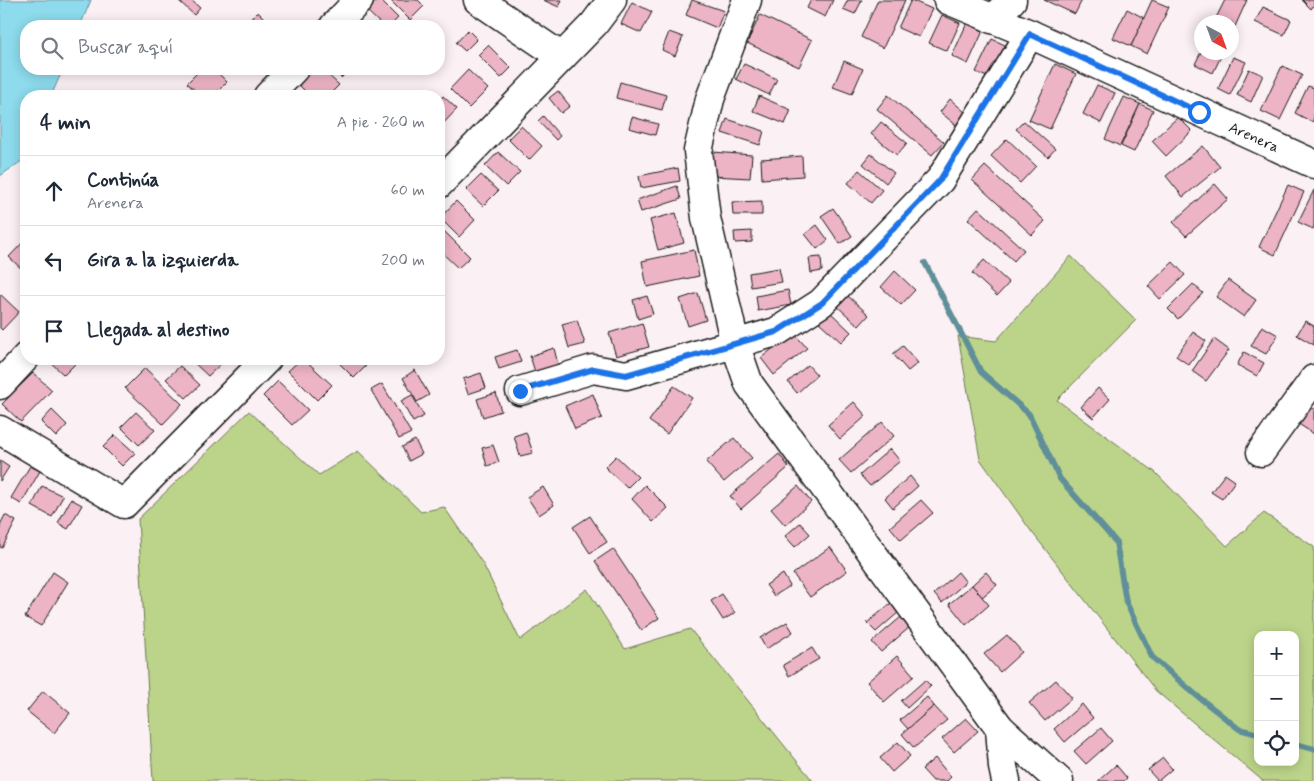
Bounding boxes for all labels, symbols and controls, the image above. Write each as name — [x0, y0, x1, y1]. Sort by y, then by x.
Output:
north arrow — [1194, 15, 1239, 60]
search box — [20, 20, 445, 75]
icon: search — [38, 34, 66, 62]
text: Buscar aquí — [78, 35, 173, 60]
route start — [1188, 101, 1211, 124]
text: 4 min — [40, 109, 91, 137]
text: A pie · 260 m — [337, 112, 425, 133]
street label: Arenera — [1225, 118, 1282, 158]
text: Continúa — [87, 168, 159, 193]
icon: ahead — [40, 177, 68, 205]
text: 60 m — [391, 180, 425, 201]
text: Arenera — [87, 193, 144, 214]
icon: left — [40, 247, 68, 275]
text: Gira a la izquierda — [87, 248, 238, 273]
text: 200 m — [381, 250, 425, 271]
icon: arrive — [40, 317, 68, 345]
text: Llegada al destino — [87, 318, 229, 343]
route end — [509, 380, 532, 403]
map controls — [1254, 631, 1299, 766]
button: + — [1254, 631, 1299, 676]
button: − — [1254, 676, 1299, 721]
button: locate — [1254, 721, 1299, 766]

